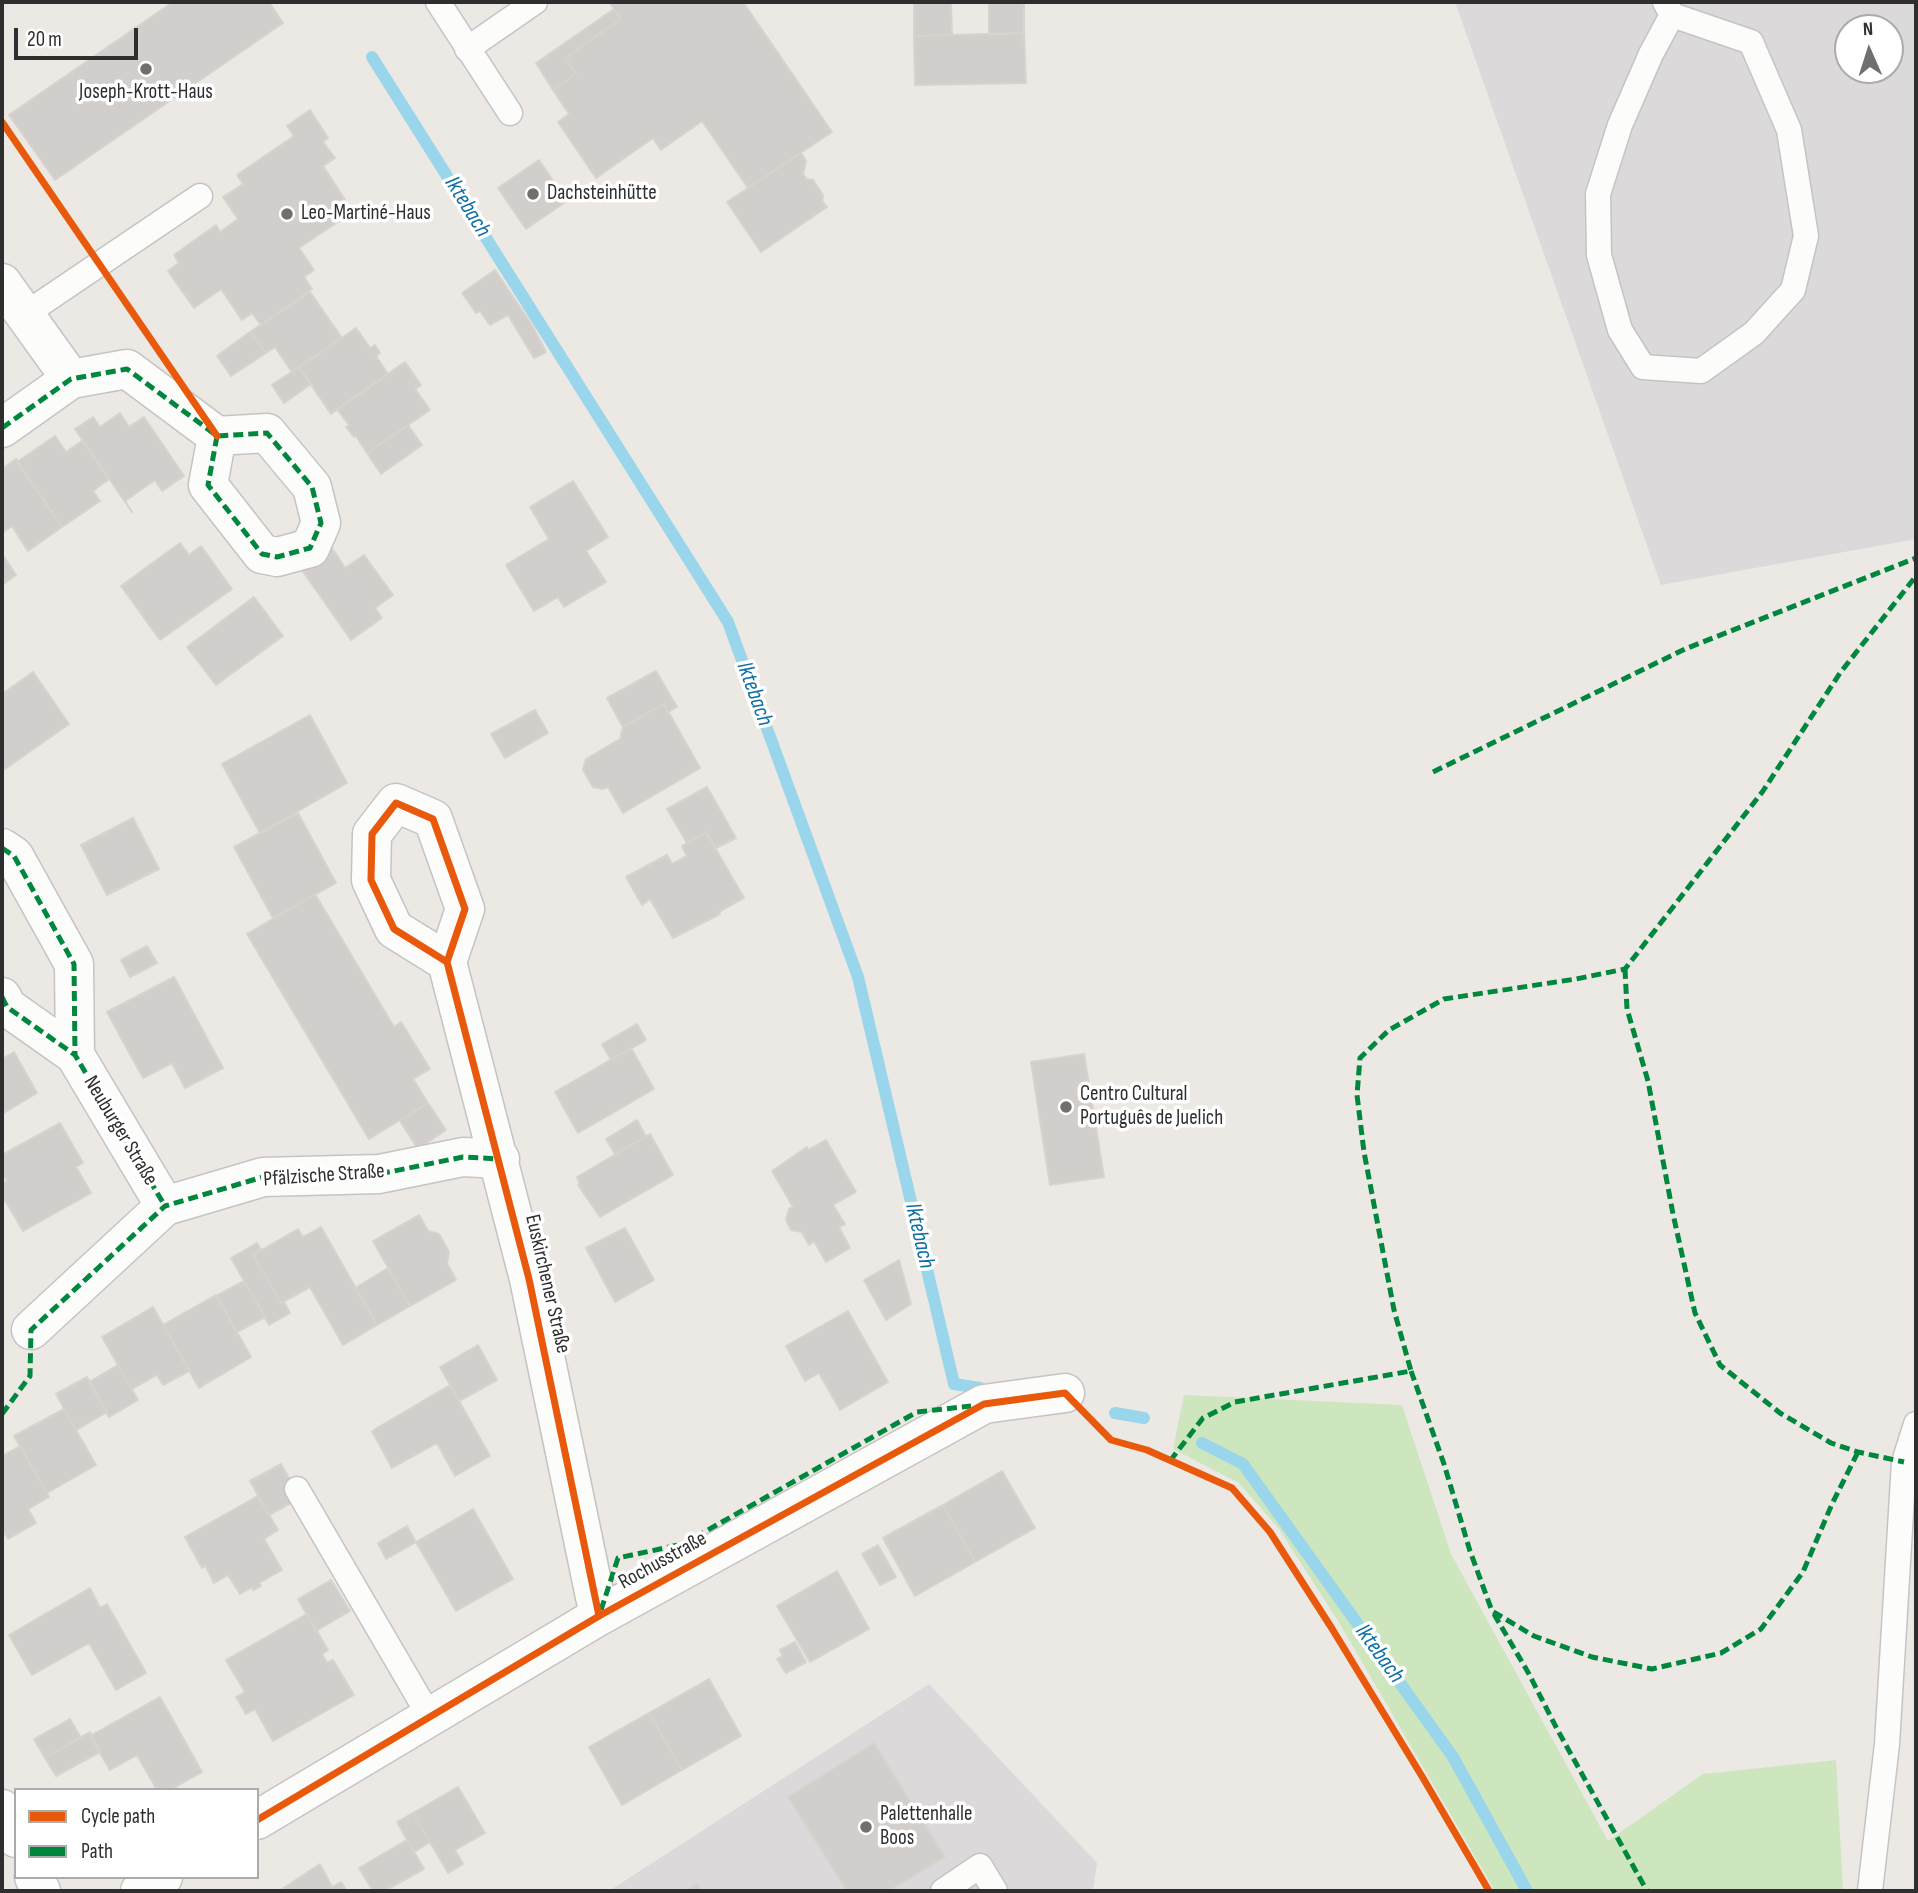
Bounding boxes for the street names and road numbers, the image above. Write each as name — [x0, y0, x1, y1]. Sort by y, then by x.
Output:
street label: Neuburger Straße — [77, 1072, 163, 1190]
street label: Pfälzische Straße — [263, 1159, 385, 1193]
street label: Euskirchener Straße — [519, 1212, 575, 1356]
street label: Rochusstraße — [615, 1527, 711, 1595]

